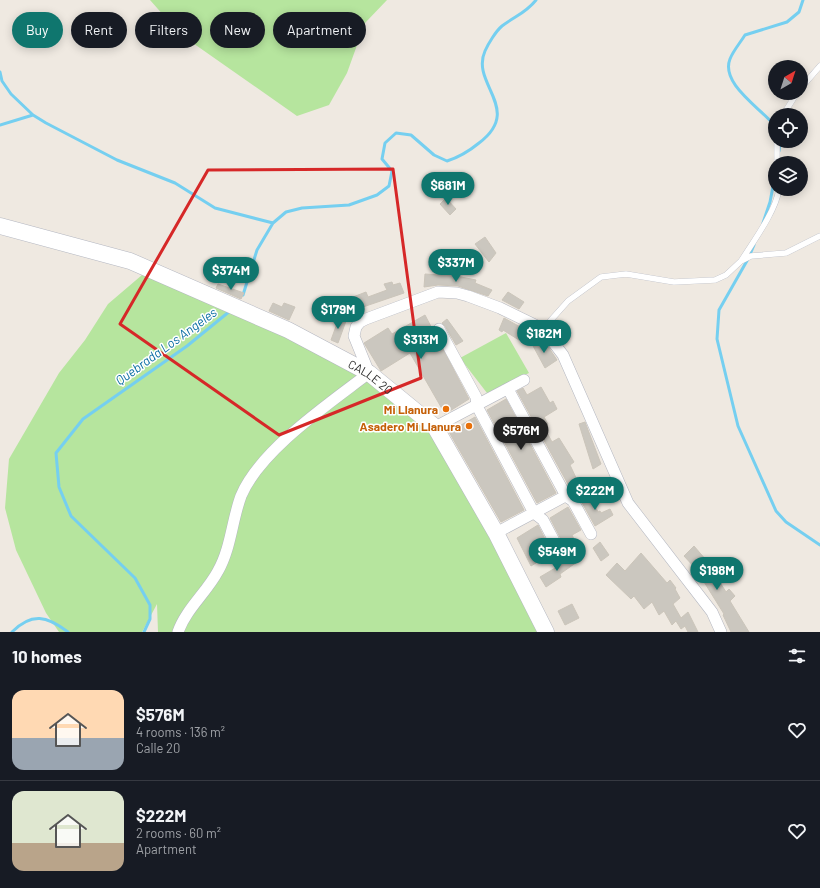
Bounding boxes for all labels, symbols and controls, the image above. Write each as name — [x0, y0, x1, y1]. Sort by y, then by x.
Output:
chip: Buy — [12, 12, 63, 48]
chip: Rent — [71, 12, 127, 48]
chip: Filters — [135, 12, 202, 48]
chip: New — [210, 12, 265, 48]
chip: Apartment — [273, 12, 366, 48]
north arrow — [768, 60, 808, 100]
map controls — [768, 60, 808, 196]
button: locate — [768, 108, 808, 148]
button: layers — [768, 156, 808, 196]
pin: $681M — [420, 172, 476, 206]
text: $681M — [430, 177, 466, 193]
pin: $337M — [428, 249, 484, 283]
text: $337M — [437, 254, 475, 270]
pin: $374M — [203, 257, 259, 291]
text: $374M — [212, 262, 250, 278]
pin: $179M — [310, 296, 366, 330]
text: $179M — [321, 301, 355, 317]
water label: Quebrada Los Angeles — [112, 304, 220, 388]
pin: $182M — [516, 320, 572, 354]
text: $182M — [526, 325, 562, 341]
pin: $313M — [393, 326, 449, 360]
text: $313M — [403, 331, 439, 347]
street label: CALLE 20 — [346, 356, 396, 397]
place label: Mi Llanura — [384, 402, 438, 416]
marker: Mi Llanura — [441, 404, 451, 414]
pin: $576M — [493, 417, 549, 451]
place label: Asadero Mi Llanura — [360, 419, 461, 433]
marker: Asadero Mi Llanura — [464, 421, 474, 431]
text: $576M — [502, 422, 540, 438]
pin: $222M — [567, 477, 623, 511]
text: $222M — [576, 482, 614, 498]
pin: $549M — [529, 538, 585, 572]
text: $549M — [538, 543, 576, 559]
pin: $198M — [689, 557, 745, 591]
text: $198M — [699, 562, 735, 578]
icon: filters — [786, 645, 808, 667]
text: 10 homes — [12, 646, 82, 666]
text: $576M — [136, 704, 185, 724]
icon: home — [44, 706, 92, 754]
icon: heart — [786, 719, 808, 741]
text: 4 rooms · 136 m² — [136, 724, 225, 740]
text: Calle 20 — [136, 740, 180, 756]
text: $222M — [136, 805, 186, 825]
icon: home — [44, 807, 92, 855]
icon: heart — [786, 820, 808, 842]
text: 2 rooms · 60 m² — [136, 825, 221, 841]
text: Apartment — [136, 841, 197, 857]

